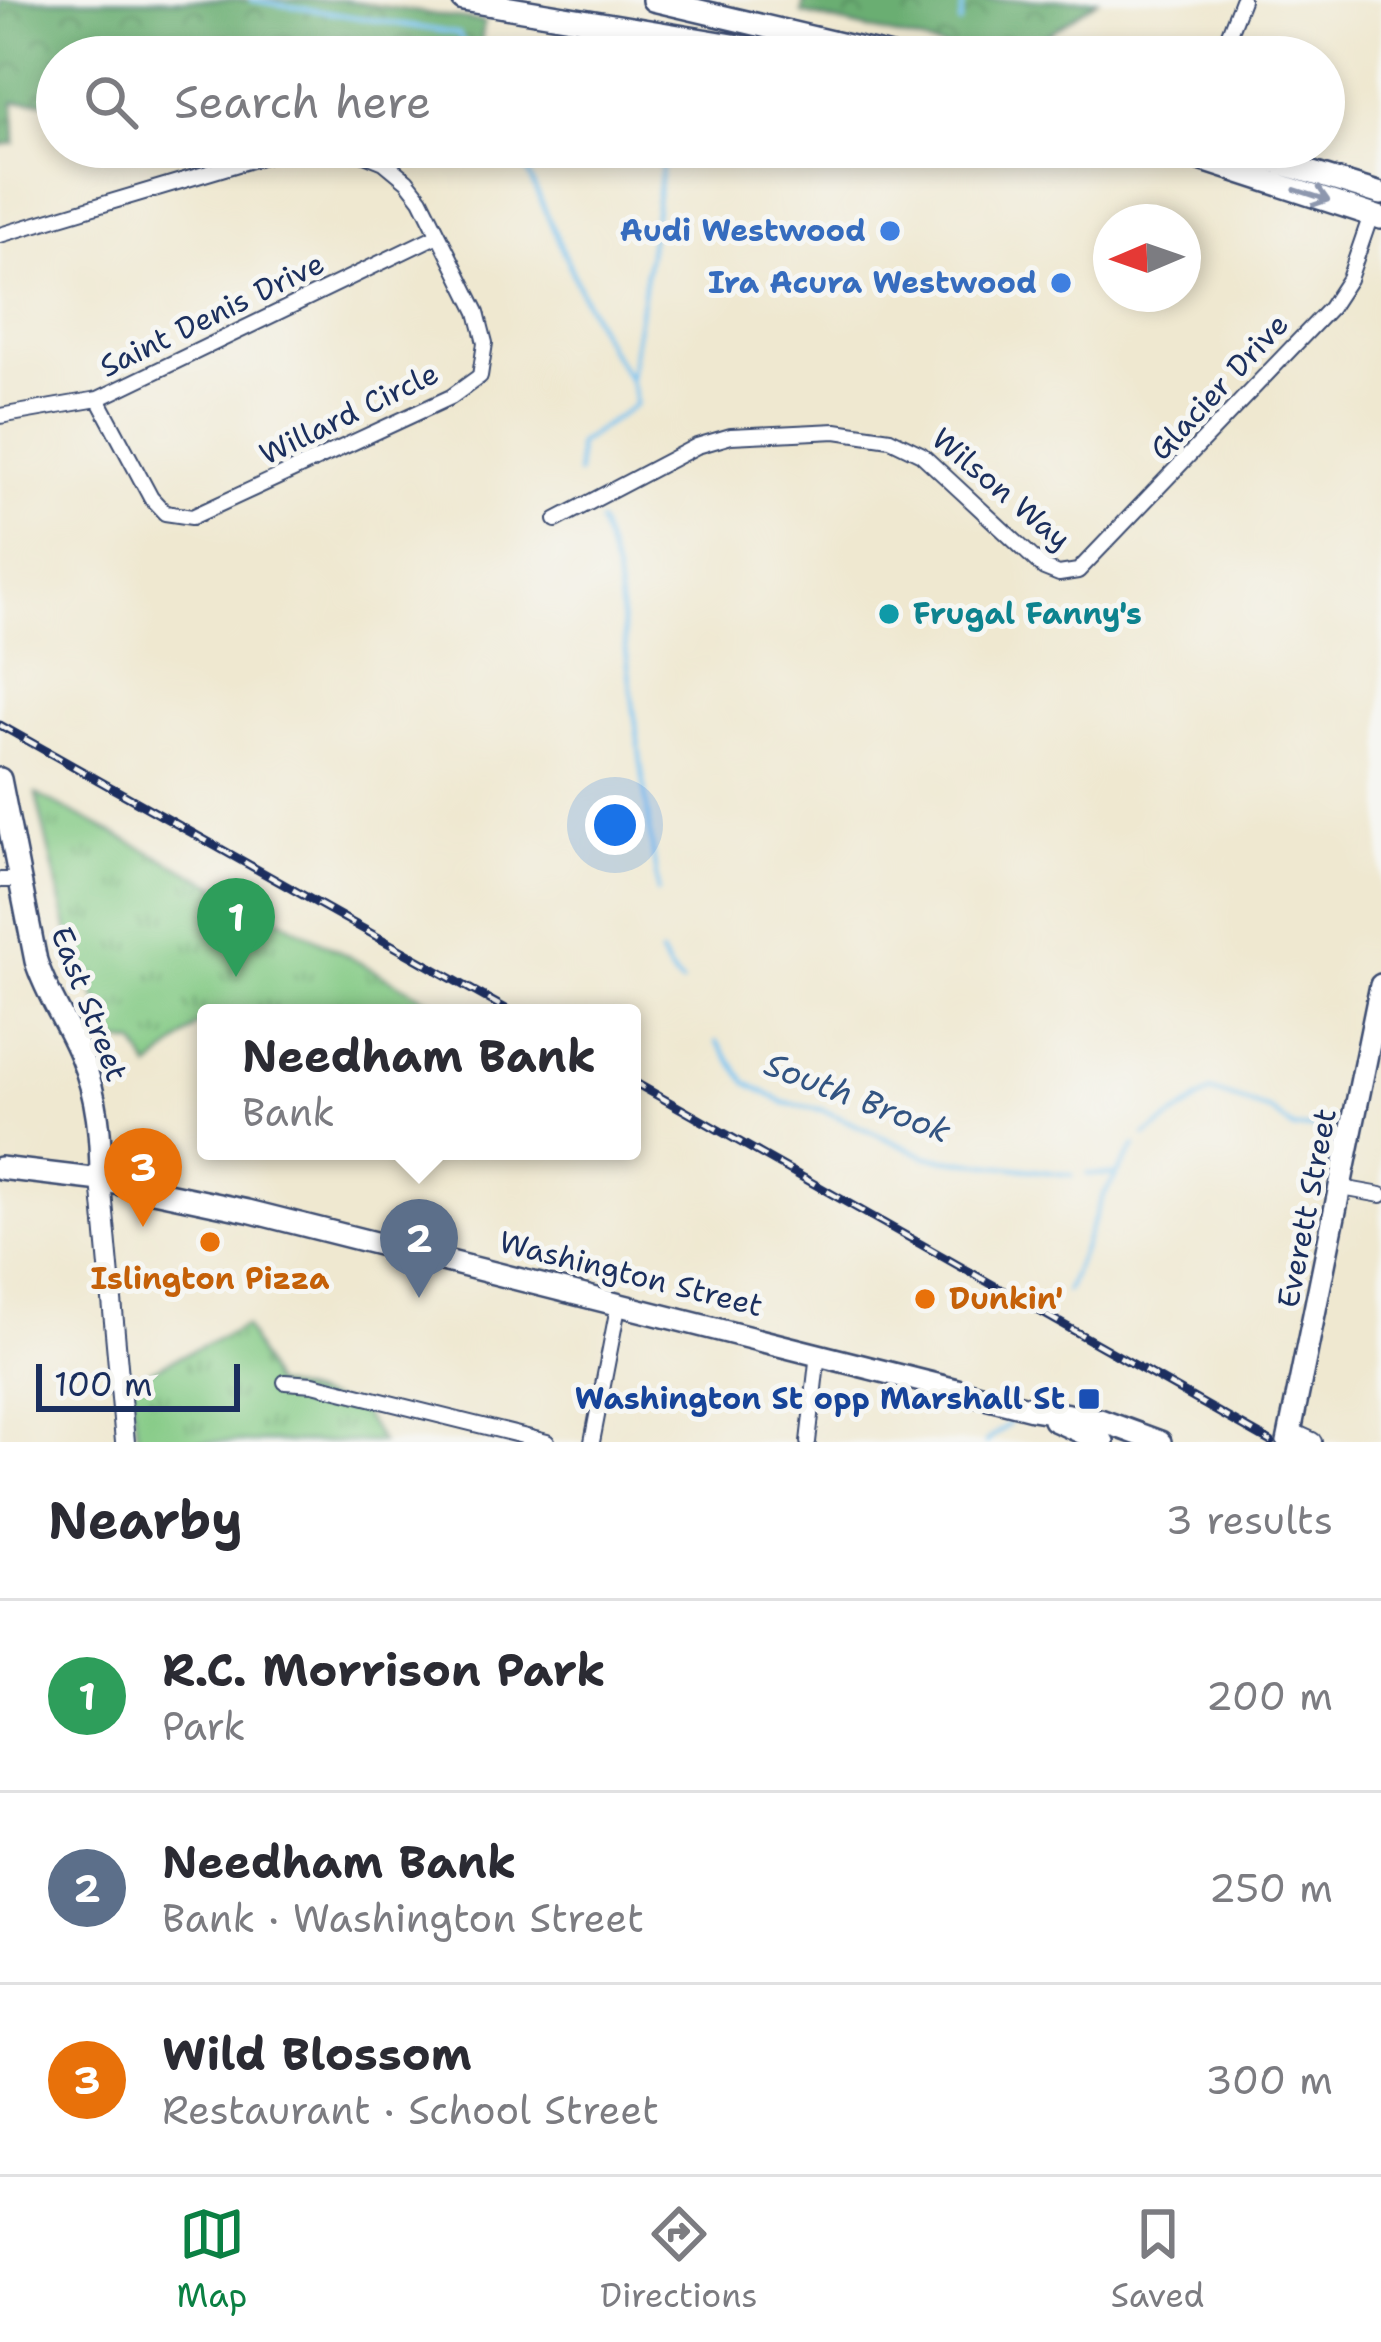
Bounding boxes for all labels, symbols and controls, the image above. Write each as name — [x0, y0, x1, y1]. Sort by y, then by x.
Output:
search box — [36, 36, 1345, 168]
icon: search — [78, 69, 144, 135]
text: Search here — [174, 72, 431, 132]
one-way arrow — [1292, 185, 1330, 207]
north arrow — [1093, 204, 1201, 312]
place label: Audi Westwood — [620, 210, 866, 251]
marker: Audi Westwood — [877, 218, 903, 244]
street label: Saint Denis Drive — [93, 242, 331, 387]
place label: Ira Acura Westwood — [708, 262, 1037, 303]
marker: Ira Acura Westwood — [1048, 270, 1074, 296]
street label: Glacier Drive — [1140, 304, 1297, 469]
street label: Willard Circle — [252, 353, 445, 475]
street label: Wilson Way — [923, 418, 1080, 559]
place label: Frugal Fanny's — [913, 593, 1142, 634]
marker: Frugal Fanny's — [876, 601, 902, 627]
your location — [585, 795, 645, 855]
pin: 1 — [197, 878, 275, 977]
street label: East Street — [41, 921, 138, 1087]
popup — [197, 1004, 641, 1160]
text: Needham Bank — [242, 1026, 596, 1086]
water label: South Brook — [758, 1041, 957, 1154]
text: Bank — [242, 1086, 335, 1138]
street label: Everett Street — [1267, 1105, 1346, 1311]
pin: 3 — [104, 1128, 182, 1227]
pin: 2 — [380, 1199, 458, 1298]
street label: Washington Street — [495, 1221, 767, 1326]
marker: Islington Pizza — [197, 1229, 223, 1255]
place label: Islington Pizza — [90, 1258, 330, 1299]
place label: Dunkin' — [949, 1278, 1063, 1319]
marker: Dunkin' — [912, 1286, 938, 1312]
scale bar — [36, 1358, 240, 1411]
text: 100 m — [54, 1362, 153, 1407]
place label: Washington St opp Marshall St — [575, 1378, 1065, 1419]
marker: Washington St opp Marshall St — [1076, 1386, 1102, 1412]
text: Nearby — [48, 1486, 243, 1554]
text: 3 results — [1166, 1494, 1333, 1546]
text: R.C. Morrison Park — [162, 1640, 606, 1700]
text: 1 — [78, 1670, 96, 1722]
text: 200 m — [1206, 1670, 1333, 1722]
text: Park — [162, 1700, 246, 1752]
text: Needham Bank — [162, 1832, 516, 1892]
text: 2 — [73, 1862, 101, 1914]
text: 250 m — [1209, 1862, 1333, 1914]
text: Bank · Washington Street — [162, 1892, 644, 1944]
text: Wild Blossom — [162, 2024, 472, 2084]
text: 3 — [73, 2054, 101, 2106]
text: 300 m — [1205, 2054, 1333, 2106]
text: Restaurant · School Street — [162, 2084, 659, 2136]
tab: Map — [177, 2201, 247, 2318]
tab: Directions — [600, 2201, 758, 2318]
tab: Saved — [1111, 2201, 1204, 2318]

